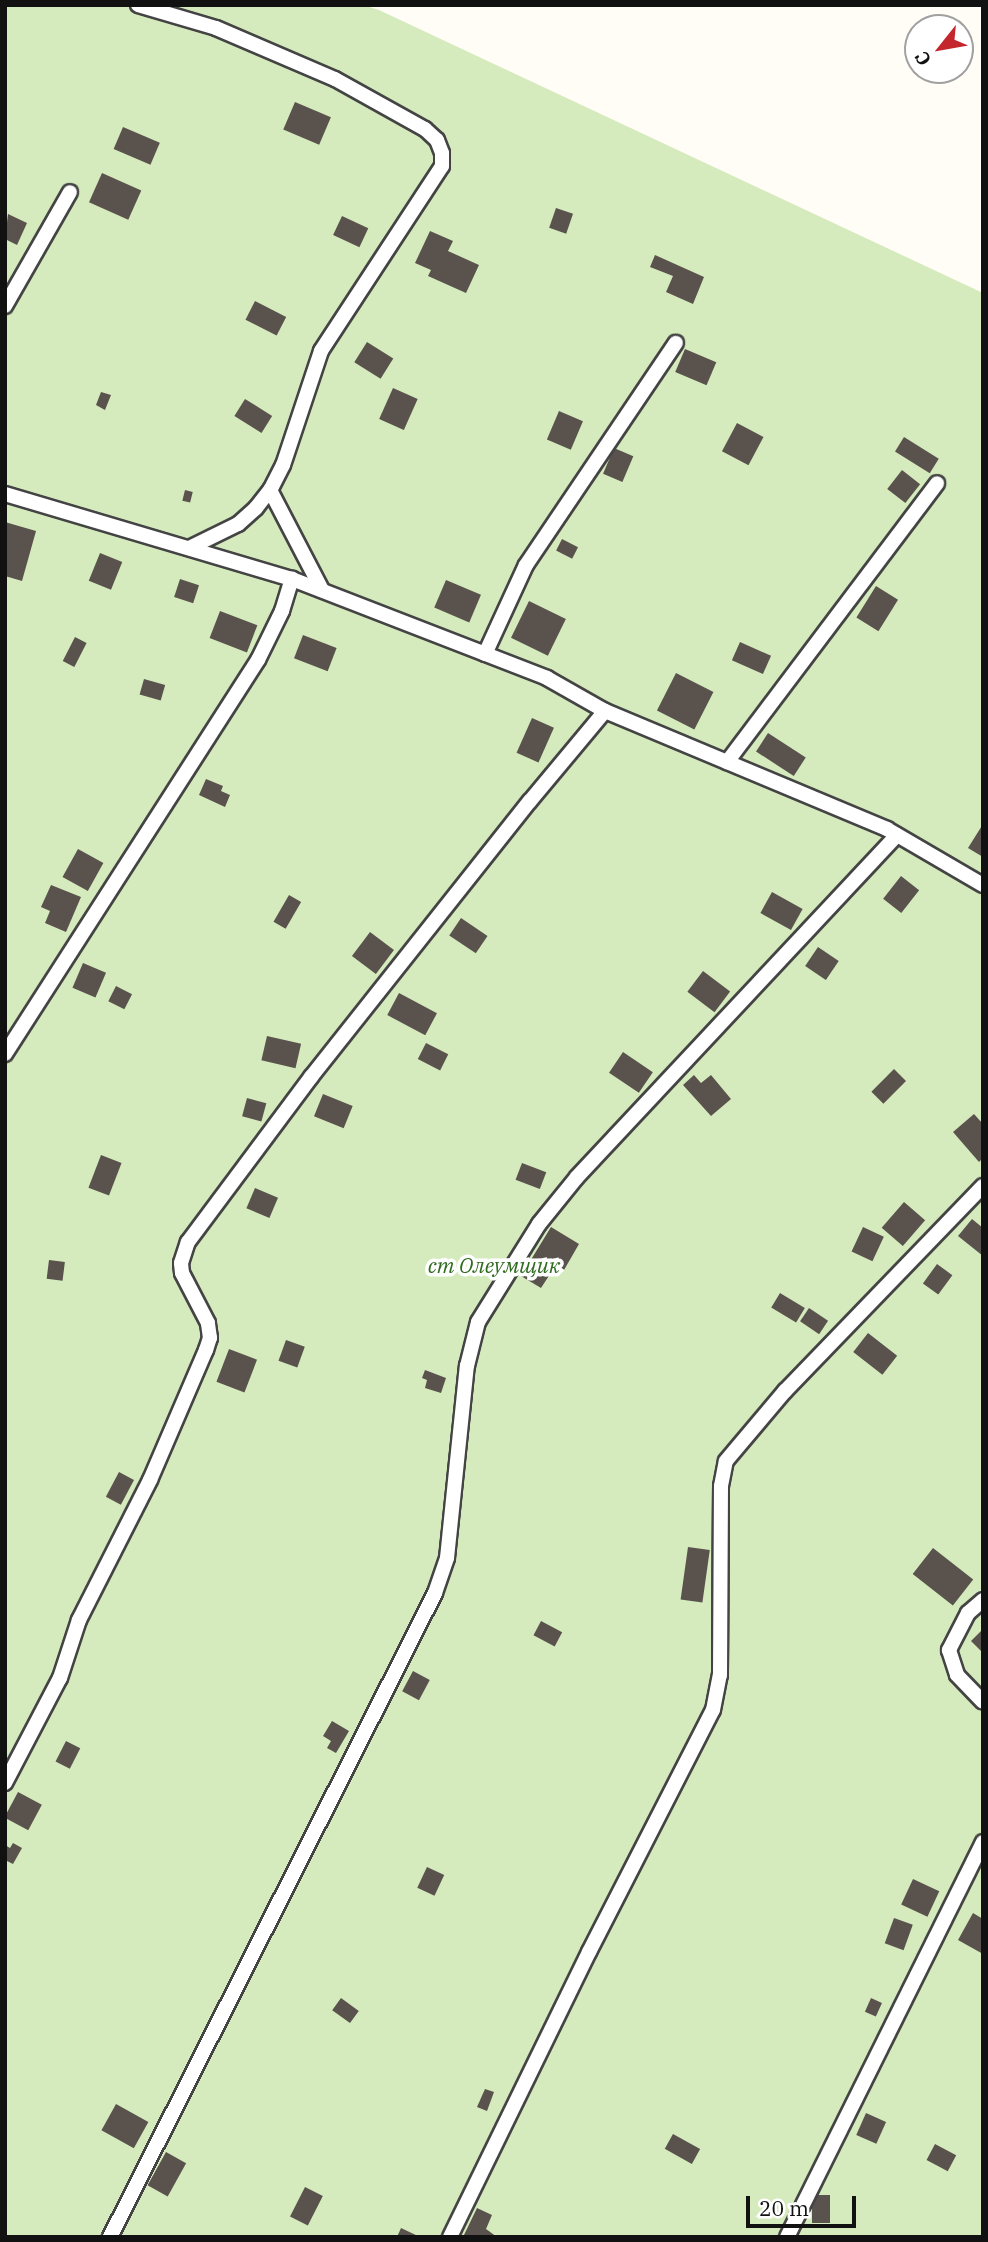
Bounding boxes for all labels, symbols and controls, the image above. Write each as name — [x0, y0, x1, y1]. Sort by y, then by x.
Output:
north arrow — [904, 14, 974, 84]
text: С — [909, 47, 936, 70]
park label: ст Олеумщик — [428, 1252, 560, 1278]
scale bar — [750, 2182, 860, 2226]
text: 20 m — [759, 2194, 809, 2222]

